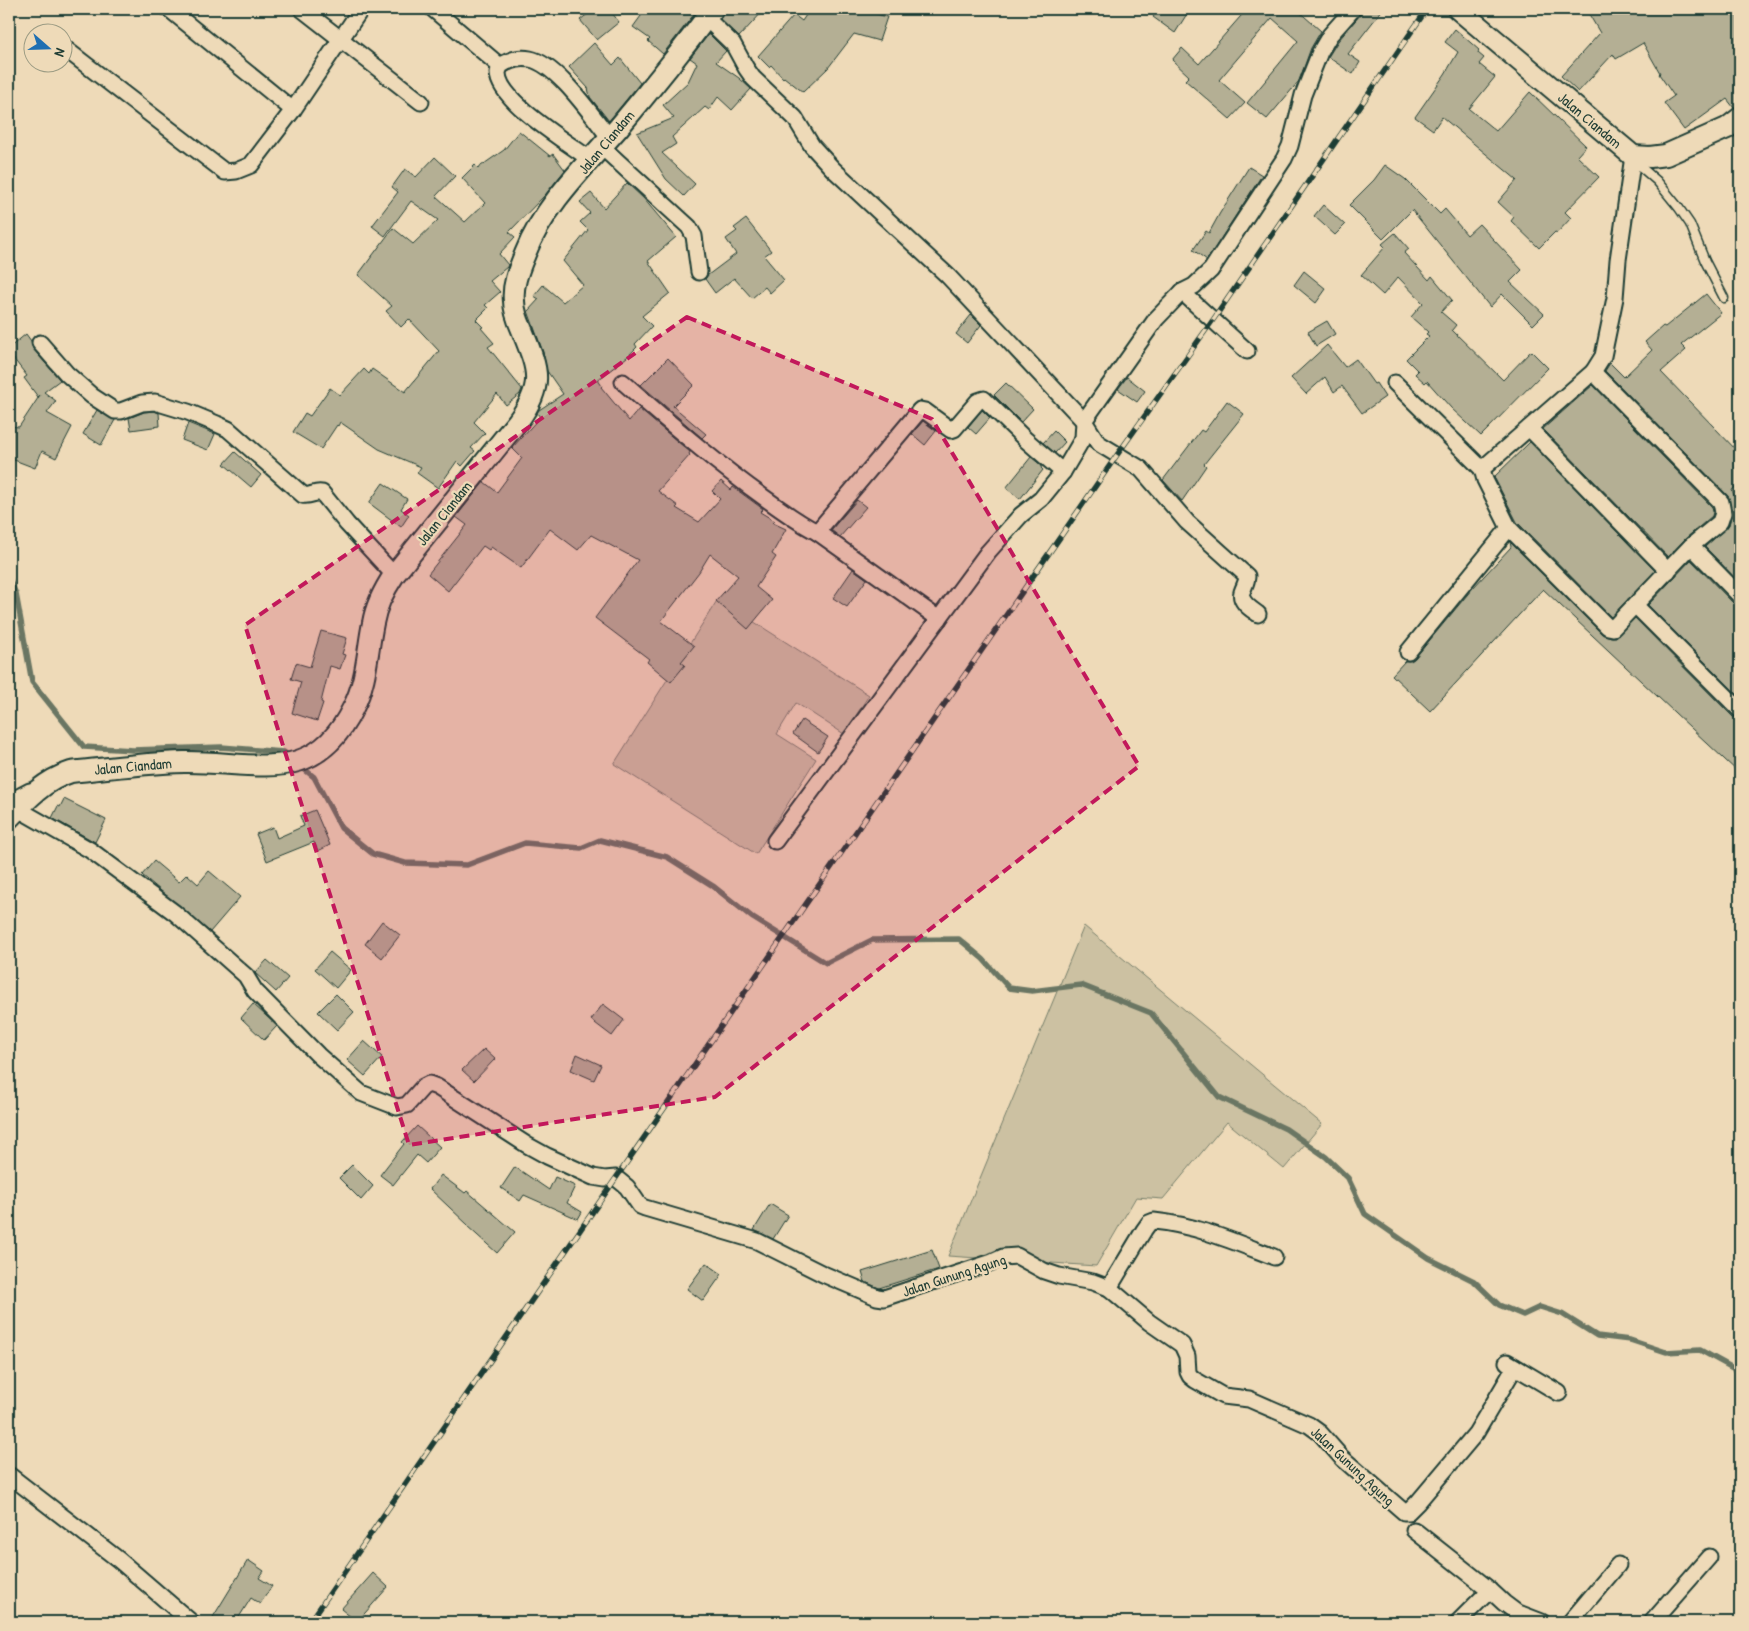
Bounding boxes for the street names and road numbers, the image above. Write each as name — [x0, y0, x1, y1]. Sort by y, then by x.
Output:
street label: Jalan Ciandam — [1553, 87, 1627, 153]
street label: Jalan Ciandam — [573, 105, 639, 179]
street label: Jalan Ciandam — [411, 476, 477, 550]
street label: Jalan Ciandam — [93, 752, 173, 780]
street label: Jalan Gunung Agung — [899, 1248, 1009, 1302]
street label: Jalan Gunung Agung — [1306, 1422, 1400, 1511]

